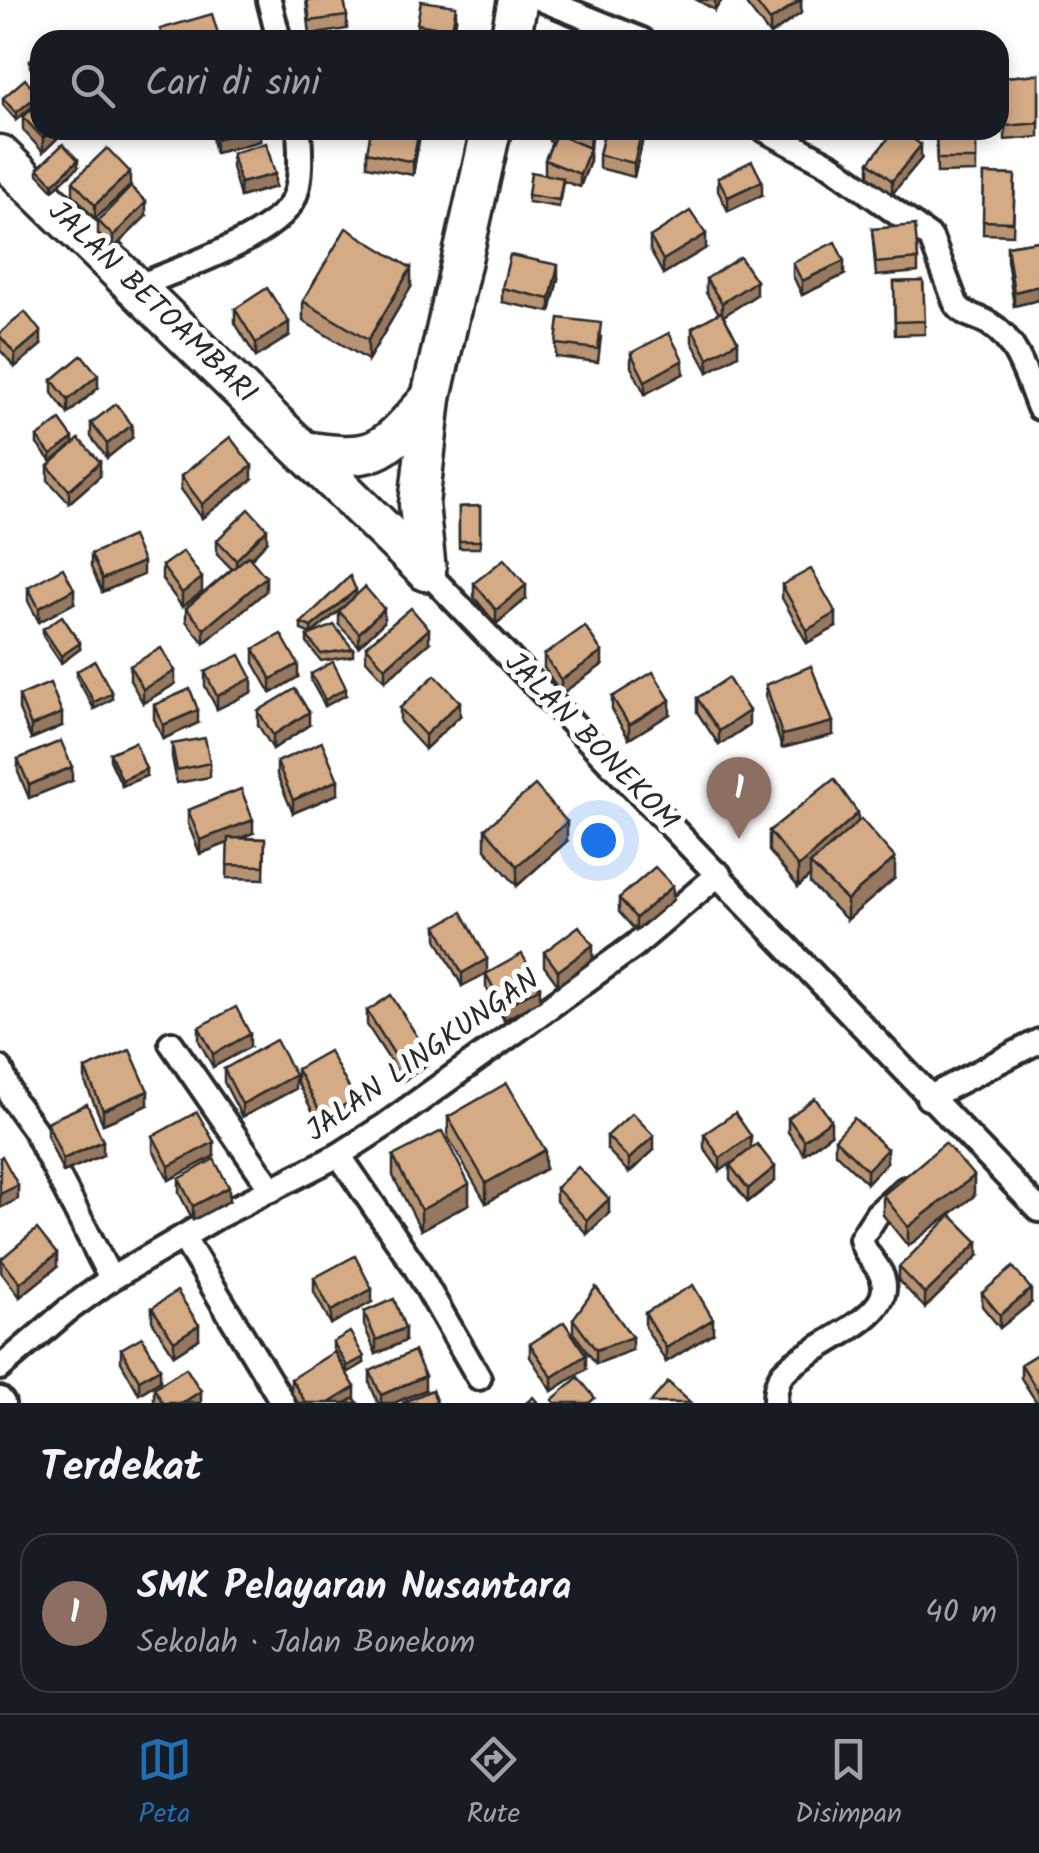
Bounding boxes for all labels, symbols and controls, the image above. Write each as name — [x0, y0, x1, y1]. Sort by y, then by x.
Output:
search box — [30, 30, 1009, 140]
text: Cari di sini — [145, 55, 320, 115]
icon: search — [65, 58, 120, 113]
street label: JALAN BETOAMBARI — [36, 190, 268, 416]
street label: JALAN BONEKOM — [492, 641, 690, 843]
pin: 1 — [706, 756, 772, 839]
your location — [573, 815, 624, 866]
street label: JALAN LINGKUNGAN — [296, 957, 550, 1155]
text: Terdekat — [40, 1435, 203, 1502]
text: SMK Pelayaran Nusantara — [137, 1558, 571, 1618]
text: 1 — [70, 1588, 79, 1639]
text: 40 m — [925, 1588, 997, 1639]
text: Sekolah · Jalan Bonekom — [137, 1618, 475, 1669]
tab: Peta — [137, 1732, 192, 1837]
tab: Rute — [466, 1732, 521, 1837]
tab: Disimpan — [795, 1732, 902, 1837]

